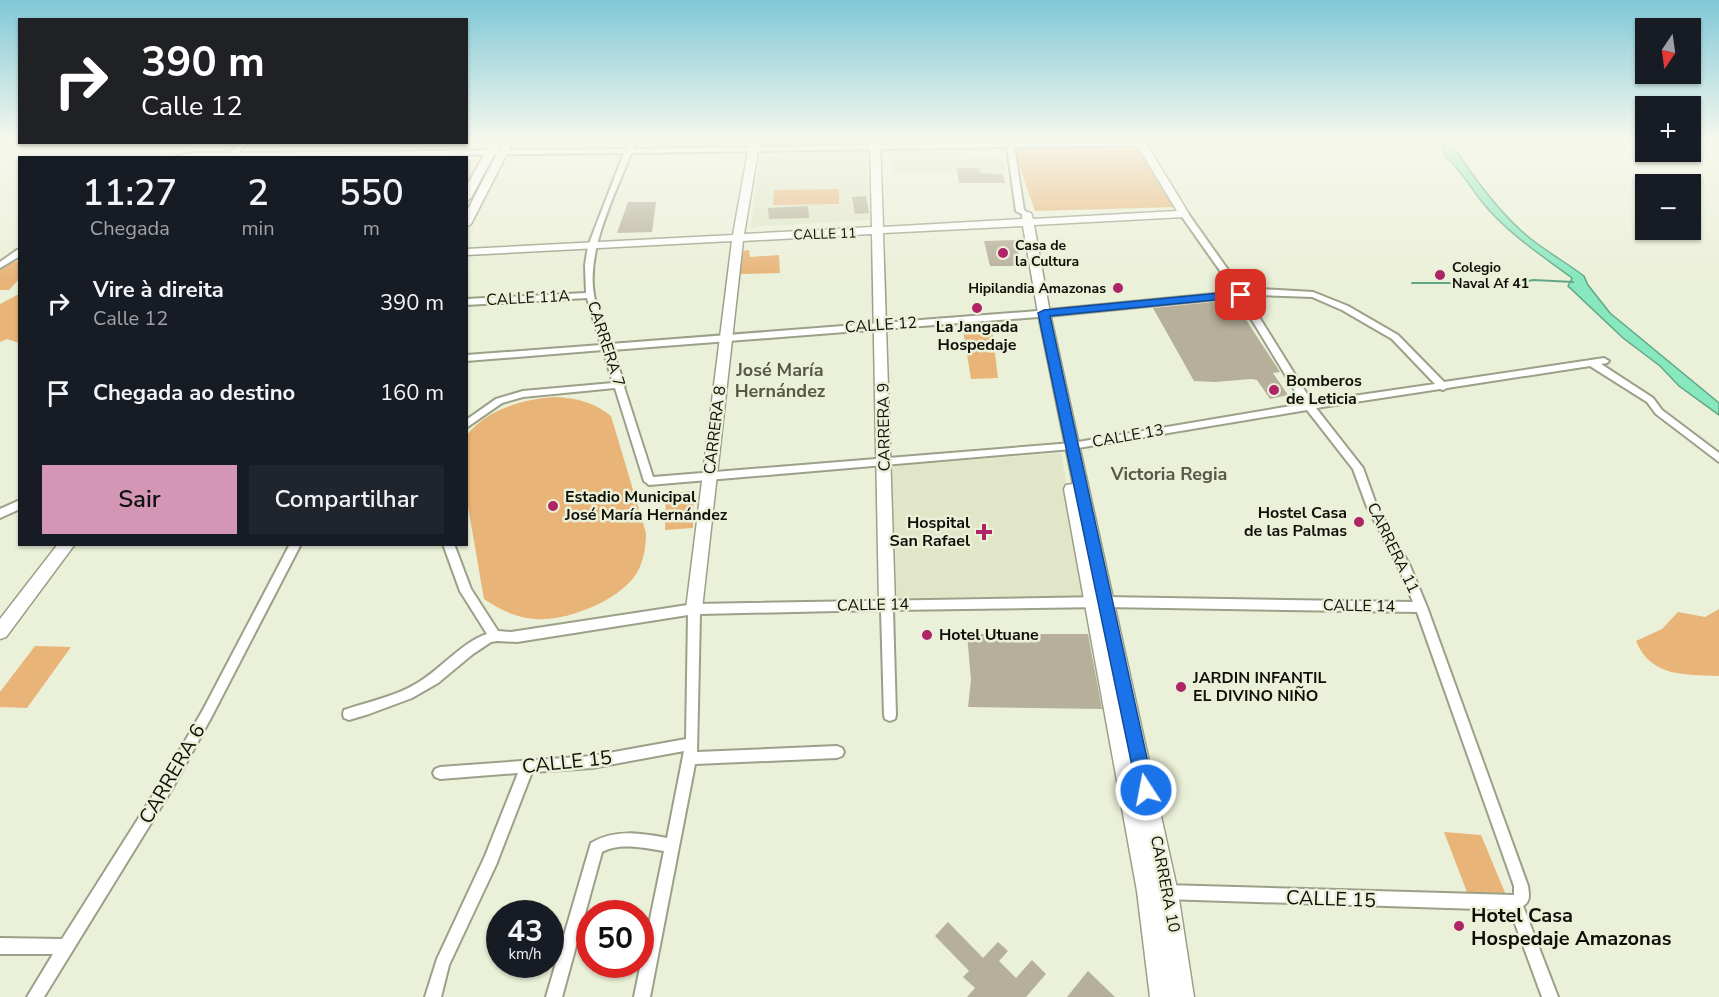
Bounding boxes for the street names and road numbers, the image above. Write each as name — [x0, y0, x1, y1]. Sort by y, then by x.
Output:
street label: CALLE 11 — [793, 223, 857, 245]
street label: CALLE 11A — [486, 285, 571, 311]
street label: CARRERA 7 — [582, 298, 630, 390]
street label: CALLE 12 — [844, 312, 918, 338]
street label: CARRERA 9 — [872, 382, 896, 472]
street label: CARRERA 8 — [699, 385, 731, 475]
street label: CALLE 13 — [1091, 419, 1165, 453]
street label: CARRERA 11 — [1362, 499, 1424, 597]
street label: CALLE 14 — [837, 593, 910, 617]
street label: CALLE 14 — [1323, 594, 1396, 618]
street label: CARRERA 6 — [133, 719, 211, 829]
street label: CALLE 15 — [521, 744, 613, 780]
street label: CARRERA 10 — [1145, 834, 1185, 934]
street label: CALLE 15 — [1285, 884, 1377, 914]

